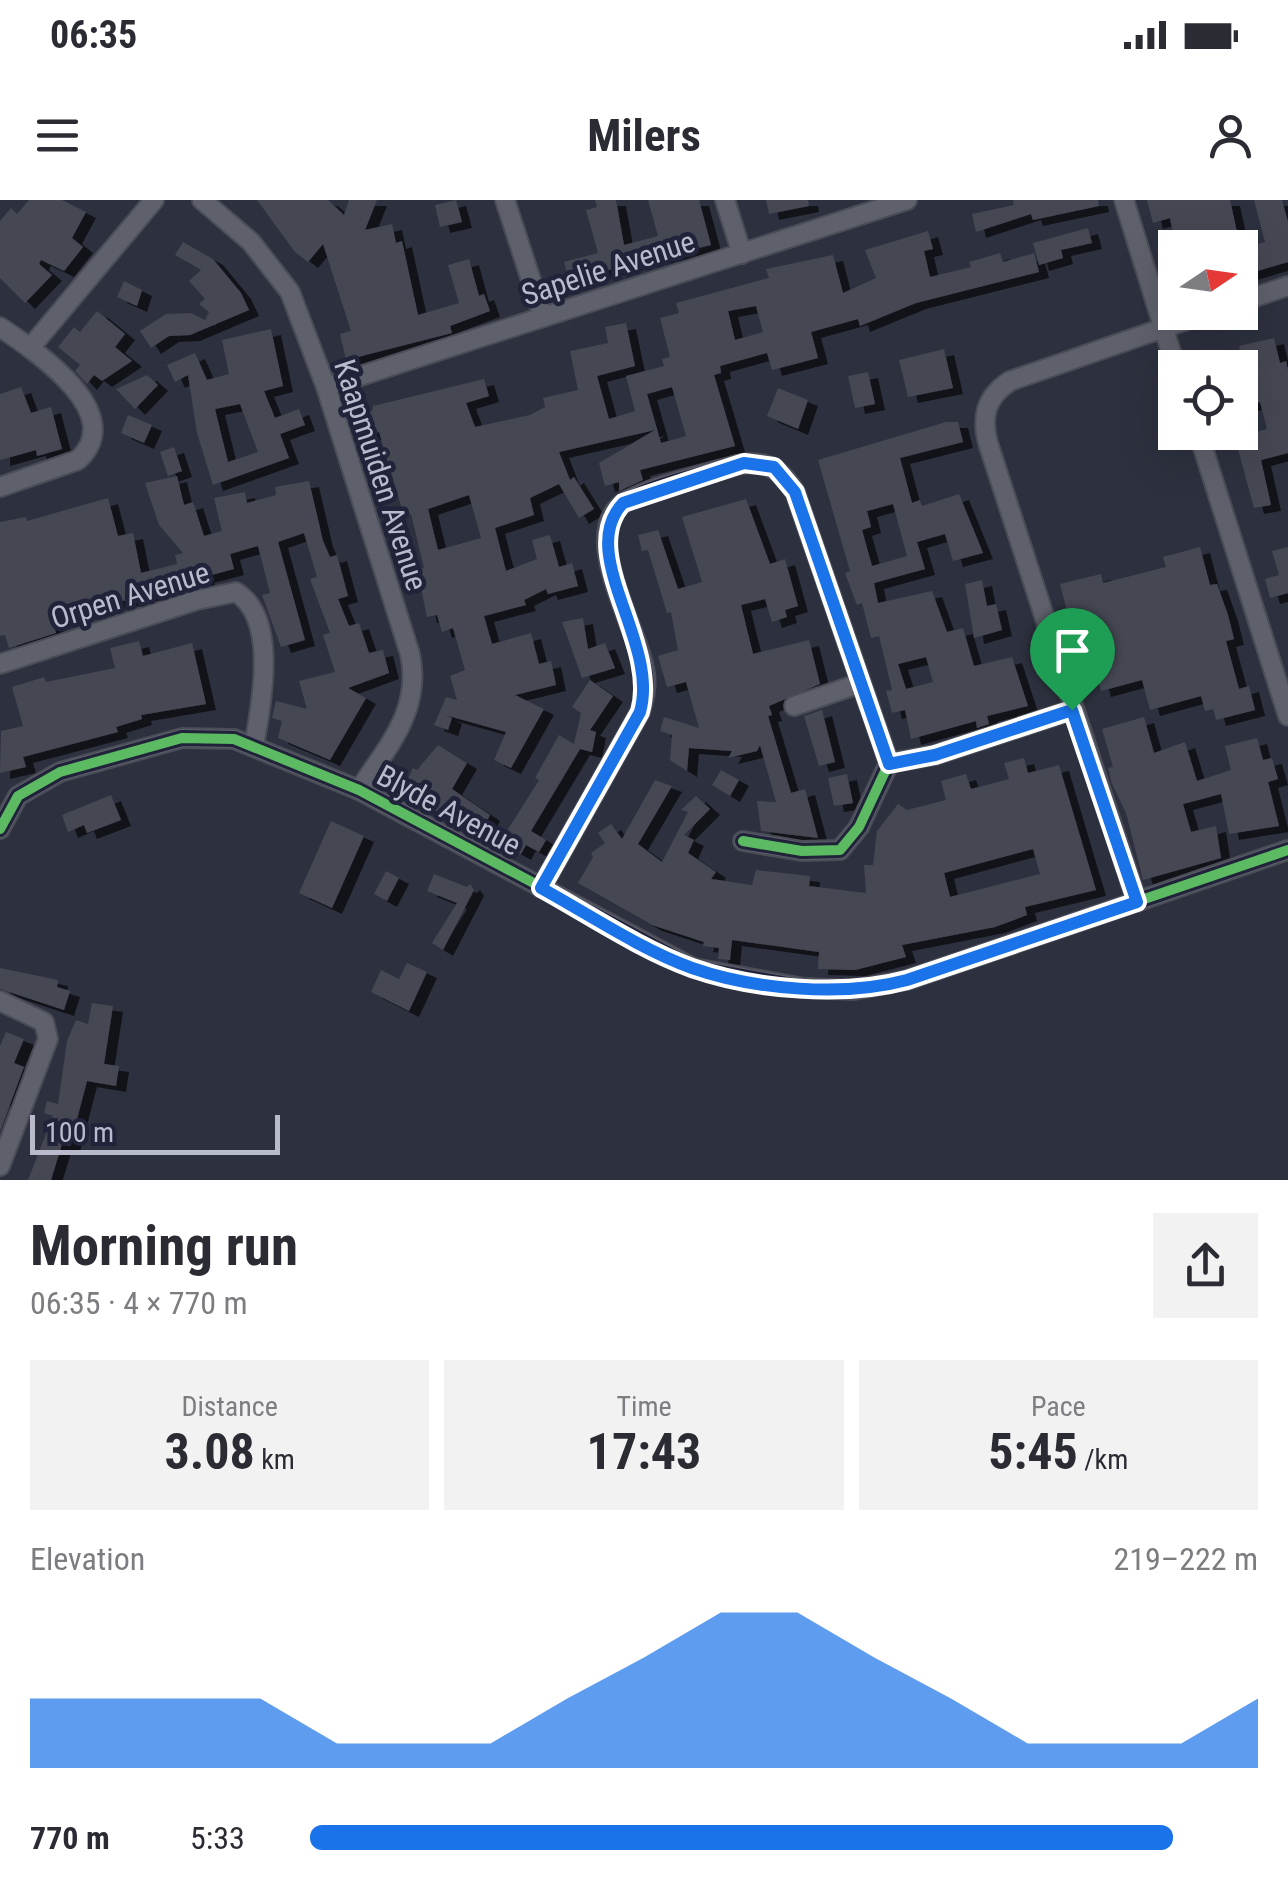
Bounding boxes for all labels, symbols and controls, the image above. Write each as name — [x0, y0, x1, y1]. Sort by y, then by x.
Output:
text: 06:35 — [50, 13, 137, 57]
icon: menu — [30, 108, 85, 163]
icon: person — [1203, 108, 1258, 163]
text: Milers — [587, 109, 701, 162]
street label: Sapelie Avenue — [517, 224, 699, 312]
north arrow — [1158, 230, 1258, 330]
map controls — [1158, 230, 1258, 450]
button: locate — [1158, 350, 1258, 450]
street label: Kaapmuiden Avenue — [327, 355, 435, 595]
street label: Orpen Avenue — [47, 554, 213, 636]
pin — [1030, 608, 1115, 711]
icon: arrive — [1045, 623, 1100, 678]
street label: Blyde Avenue — [371, 758, 527, 862]
scale bar — [30, 1110, 280, 1154]
text: 100 m — [45, 1116, 114, 1149]
button: share — [1153, 1213, 1258, 1318]
text: Morning run — [30, 1214, 298, 1278]
text: 06:35 · 4 × 770 m — [30, 1284, 248, 1322]
text: Distance — [181, 1390, 278, 1423]
text: Time — [616, 1390, 672, 1423]
text: Pace — [1031, 1390, 1086, 1423]
text: 3.08 — [164, 1423, 255, 1481]
text: 17:43 — [587, 1423, 701, 1481]
text: 5:45 — [988, 1423, 1078, 1481]
text: km — [255, 1443, 295, 1476]
text: /km — [1078, 1443, 1128, 1476]
text: Elevation — [30, 1540, 145, 1578]
text: 219–222 m — [1113, 1540, 1258, 1578]
text: 770 m — [30, 1819, 110, 1857]
text: 5:33 — [190, 1819, 245, 1857]

